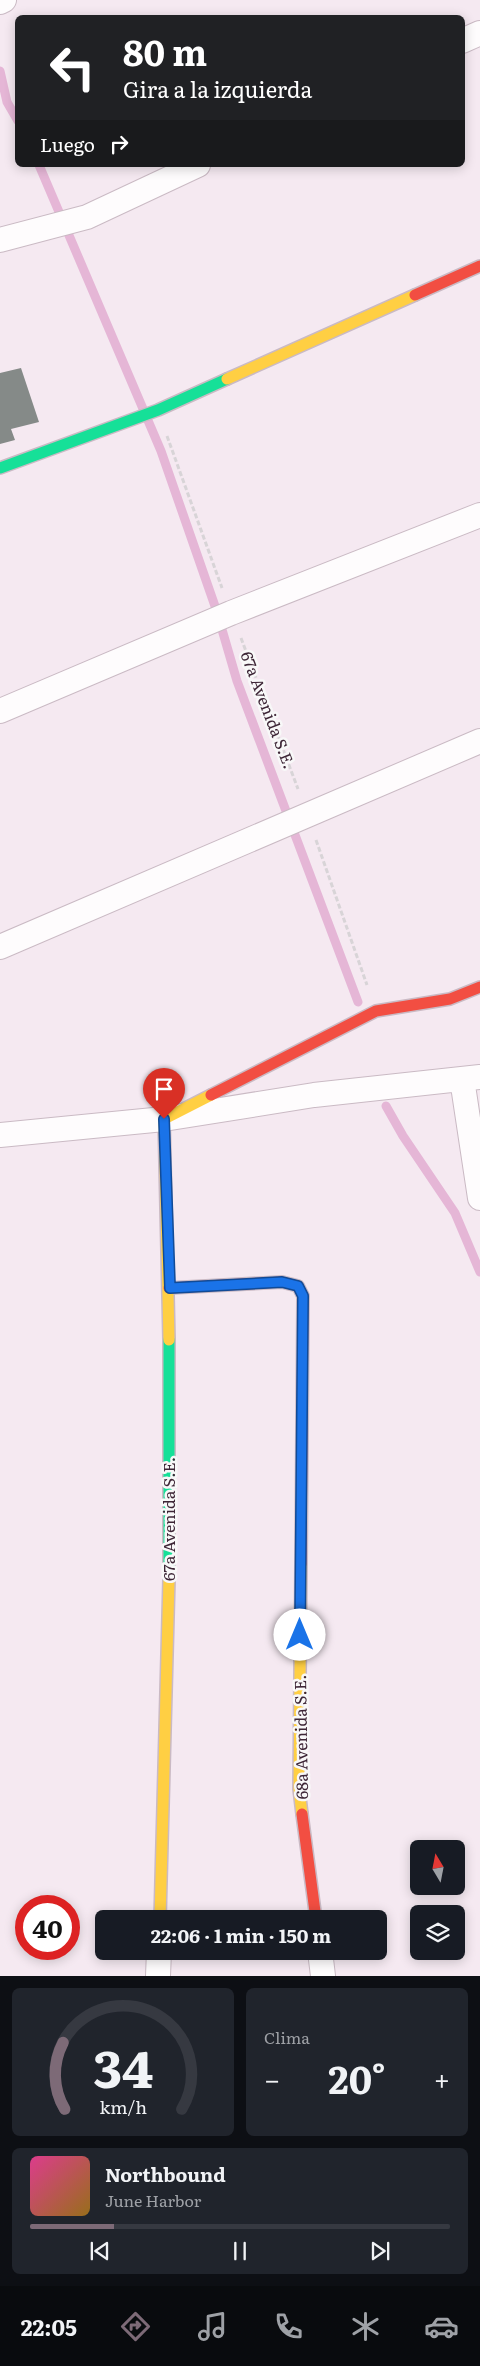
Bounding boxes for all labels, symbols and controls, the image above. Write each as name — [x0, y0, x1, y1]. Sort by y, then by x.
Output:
text: 80 m — [123, 25, 207, 77]
icon: left — [40, 35, 105, 100]
text: Gira a la izquierda — [123, 72, 312, 105]
text: Luego — [40, 130, 95, 158]
icon: right — [105, 130, 133, 158]
street label: 67a Avenida S.E. — [236, 647, 302, 772]
pin — [143, 1068, 185, 1119]
icon: arrive — [150, 1075, 178, 1103]
street label: 67a Avenida S.E. — [156, 1457, 180, 1581]
position arrow — [273, 1608, 325, 1660]
street label: 68a Avenida S.E. — [287, 1674, 313, 1800]
north arrow — [410, 1840, 465, 1895]
map controls — [410, 1840, 465, 1960]
speed limit sign: 40 — [15, 1895, 80, 1960]
button: layers — [410, 1905, 465, 1960]
text: 22:06 · 1 min · 150 m — [151, 1921, 331, 1949]
text: Clima — [264, 2025, 310, 2049]
text: 34 — [93, 2027, 153, 2104]
text: 20° — [328, 2049, 386, 2106]
text: − — [264, 2057, 280, 2099]
text: + — [434, 2057, 450, 2099]
text: km/h — [99, 2093, 147, 2120]
text: Northbound — [105, 2160, 226, 2188]
text: June Harbor — [105, 2188, 201, 2212]
icon: previous — [86, 2237, 114, 2265]
icon: pause — [226, 2237, 254, 2265]
icon: next — [366, 2237, 394, 2265]
icon: directions — [118, 2309, 153, 2344]
icon: music — [195, 2309, 230, 2344]
icon: phone — [271, 2309, 306, 2344]
icon: climate — [348, 2309, 383, 2344]
icon: car — [424, 2309, 459, 2344]
text: 22:05 — [21, 2310, 77, 2343]

